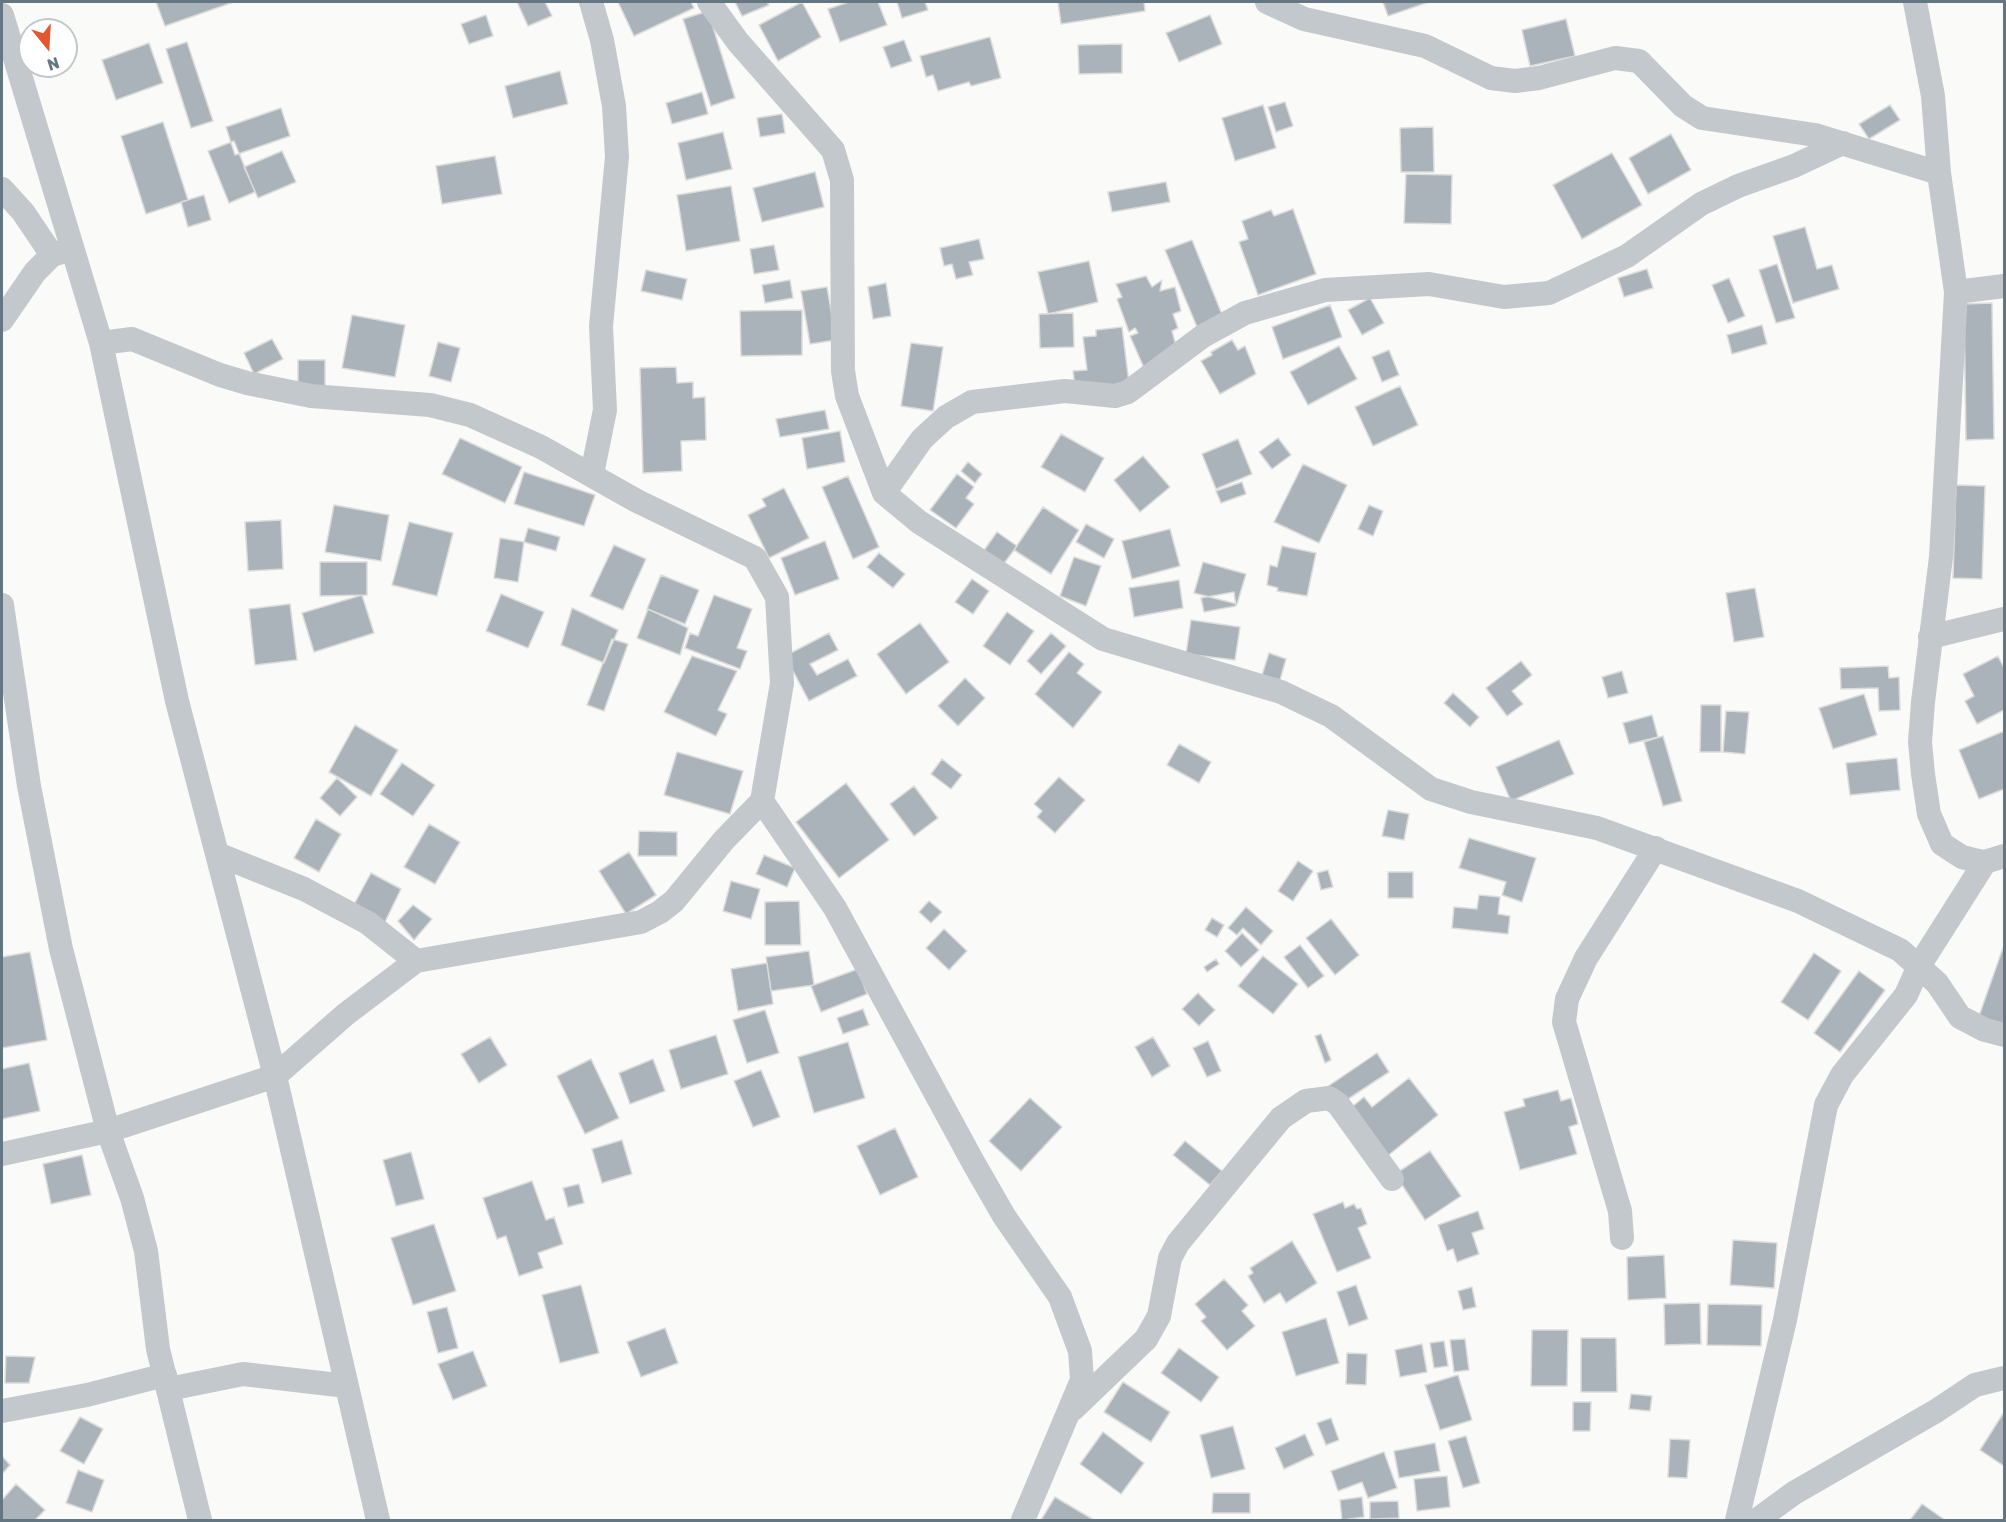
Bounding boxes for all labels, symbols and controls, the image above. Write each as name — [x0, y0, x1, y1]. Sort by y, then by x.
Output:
north arrow — [18, 18, 78, 78]
text: N — [45, 53, 62, 75]

